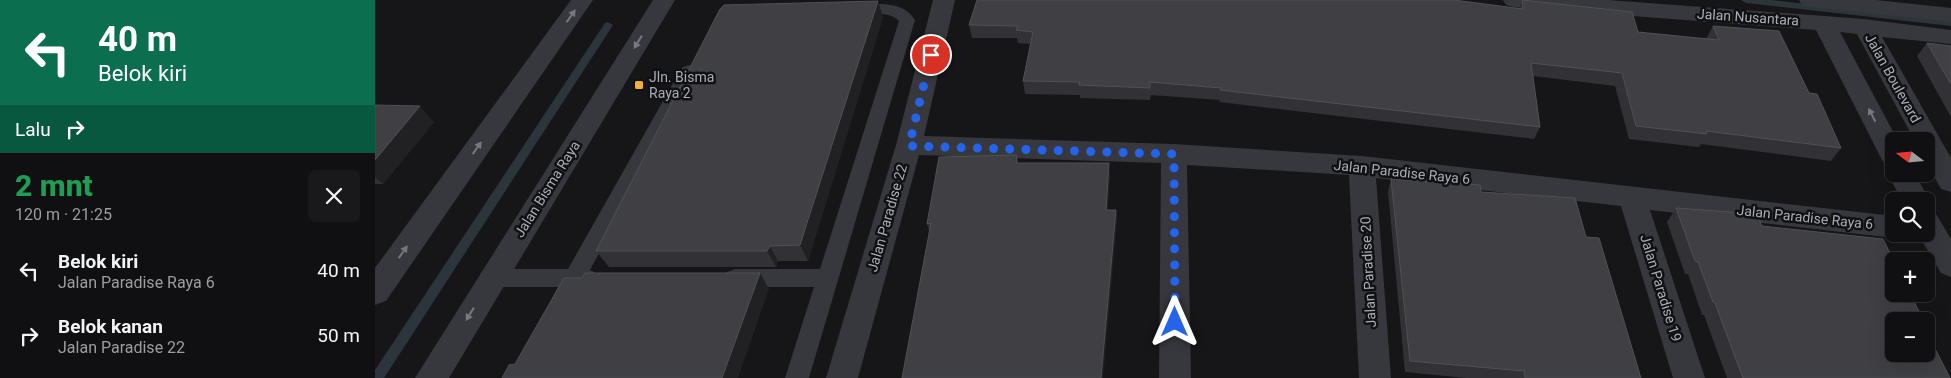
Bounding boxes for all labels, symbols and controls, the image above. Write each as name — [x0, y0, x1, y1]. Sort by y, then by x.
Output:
street label: Jalan Nusantara — [1697, 5, 1799, 29]
one-way arrow — [566, 9, 576, 22]
text: 40 m — [98, 19, 177, 60]
icon: left — [15, 20, 80, 85]
street label: Jalan Boulevard — [1862, 31, 1924, 125]
pin — [910, 34, 952, 76]
one-way arrow — [634, 35, 643, 48]
icon: arrive — [917, 41, 945, 69]
text: Belok kiri — [98, 61, 187, 86]
place label: Jln. Bisma Raya 2 — [649, 69, 714, 101]
marker: Jln. Bisma Raya 2 — [633, 79, 645, 91]
one-way arrow — [1868, 108, 1876, 122]
icon: right — [61, 115, 89, 143]
text: Lalu — [15, 118, 51, 141]
north arrow — [1885, 132, 1935, 182]
map controls — [1885, 132, 1935, 362]
street label: Jalan Bisma Raya — [511, 138, 583, 240]
one-way arrow — [472, 141, 482, 155]
street label: Jalan Paradise Raya 6 — [1333, 157, 1471, 187]
street label: Jalan Paradise 22 — [864, 162, 910, 274]
text: 2 mnt — [15, 168, 93, 203]
button: close — [308, 170, 360, 222]
button: search — [1885, 192, 1935, 242]
street label: Jalan Paradise Raya 6 — [1736, 202, 1874, 232]
text: 120 m · 21:25 — [15, 205, 112, 224]
street label: Jalan Paradise 20 — [1357, 216, 1379, 328]
street label: Jalan Paradise 19 — [1637, 232, 1685, 344]
one-way arrow — [398, 245, 408, 259]
text: Belok kiri — [58, 250, 138, 273]
button: + — [1885, 252, 1935, 302]
icon: left — [15, 257, 43, 285]
text: 40 m — [317, 259, 360, 282]
text: Jalan Paradise Raya 6 — [58, 273, 215, 292]
position arrow — [1148, 295, 1200, 347]
one-way arrow — [466, 307, 475, 320]
button: − — [1885, 312, 1935, 362]
text: Belok kanan — [58, 315, 163, 338]
icon: right — [15, 322, 43, 350]
text: 50 m — [317, 324, 360, 347]
text: Jalan Paradise 22 — [58, 338, 185, 357]

